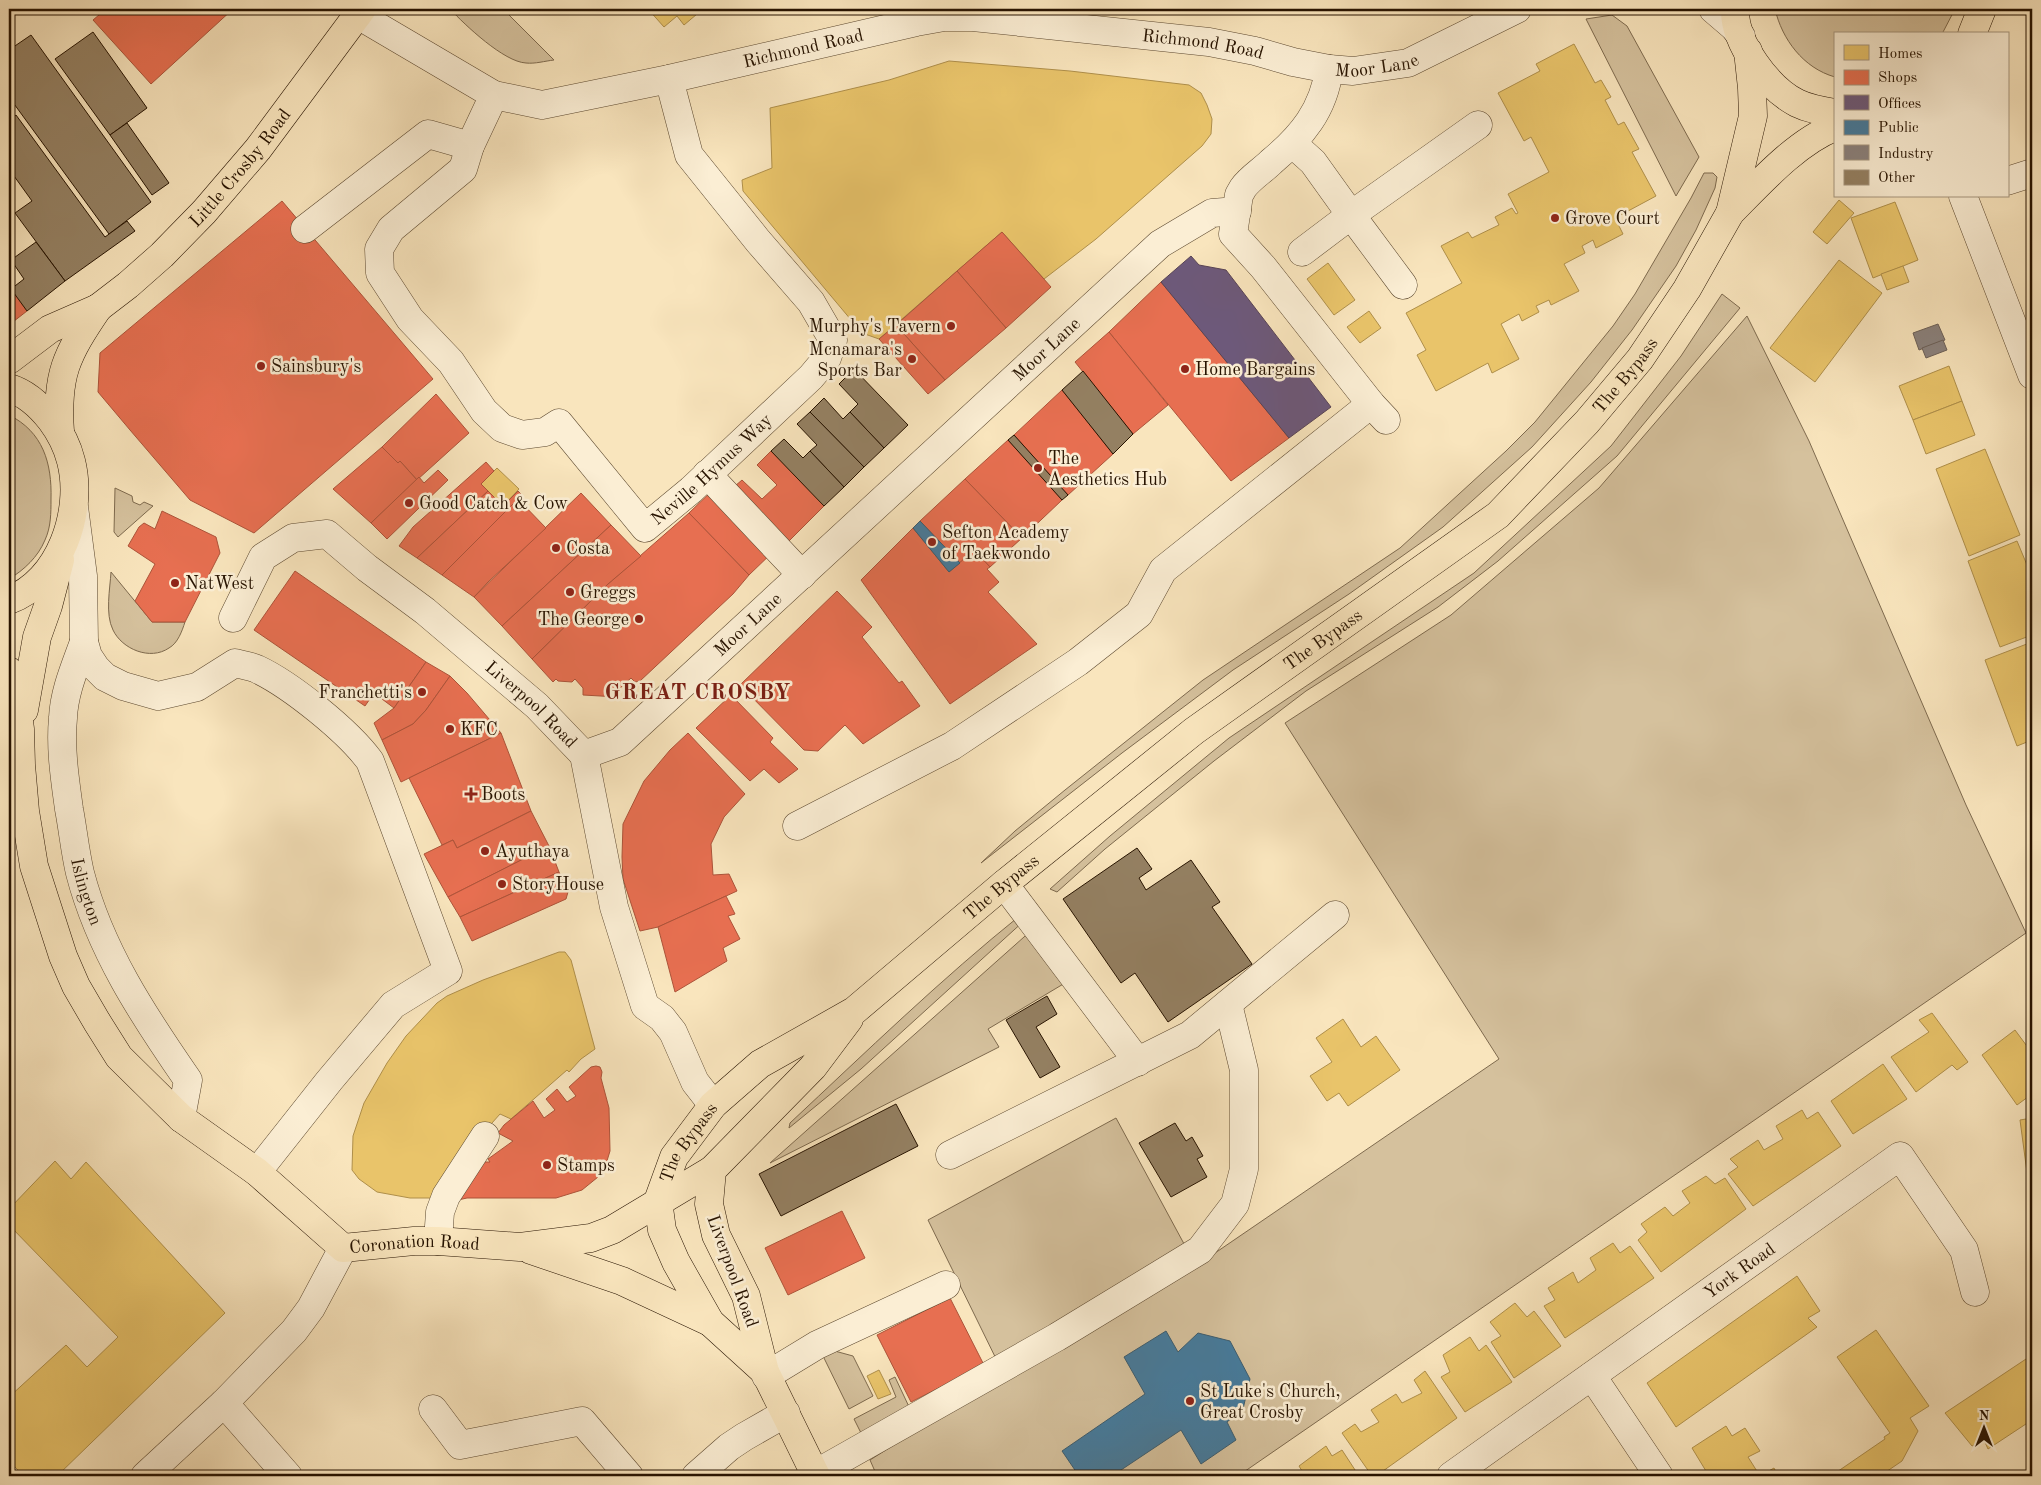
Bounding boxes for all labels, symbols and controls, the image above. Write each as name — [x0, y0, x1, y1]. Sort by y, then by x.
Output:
street label: Richmond Road — [741, 26, 865, 72]
street label: Richmond Road — [1141, 27, 1266, 63]
legend — [1834, 32, 2008, 198]
text: Homes — [1878, 47, 1923, 62]
street label: Moor Lane — [1334, 51, 1422, 81]
text: Shops — [1878, 71, 1917, 86]
text: Offices — [1878, 97, 1921, 112]
street label: Little Crosby Road — [186, 106, 295, 231]
text: Public — [1878, 121, 1919, 136]
text: Industry — [1878, 147, 1934, 162]
text: Other — [1878, 171, 1915, 186]
place label: Grove Court — [1565, 210, 1660, 228]
marker: Grove Court — [1549, 212, 1561, 224]
street label: Moor Lane — [1010, 314, 1084, 385]
place label: Murphy's Tavern — [809, 318, 941, 336]
marker: Murphy's Tavern — [945, 320, 957, 332]
street label: The Bypass — [1590, 335, 1662, 417]
place label: Mcnamara's Sports Bar — [809, 341, 903, 380]
marker: Mcnamara's Sports Bar — [906, 353, 918, 365]
place label: Sainsbury's — [271, 358, 362, 376]
marker: Sainsbury's — [255, 360, 267, 372]
place label: Home Bargains — [1195, 361, 1316, 379]
marker: Home Bargains — [1179, 363, 1191, 375]
street label: Neville Hymus Way — [648, 411, 776, 529]
place label: The Aesthetics Hub — [1048, 450, 1167, 489]
marker: The Aesthetics Hub — [1032, 462, 1044, 474]
place label: Good Catch & Cow — [419, 495, 568, 513]
marker: Good Catch & Cow — [403, 497, 415, 509]
place label: Sefton Academy of Taekwondo — [942, 524, 1070, 563]
marker: Sefton Academy of Taekwondo — [926, 536, 938, 548]
place label: Costa — [566, 540, 610, 558]
marker: Costa — [550, 542, 562, 554]
place label: NatWest — [185, 575, 254, 593]
marker: NatWest — [169, 577, 181, 589]
place label: Greggs — [580, 584, 636, 602]
marker: Greggs — [564, 586, 576, 598]
street label: Moor Lane — [711, 590, 786, 660]
street label: The Bypass — [1281, 606, 1366, 674]
place label: The George — [537, 611, 629, 629]
marker: The George — [633, 613, 645, 625]
street label: Liverpool Road — [481, 658, 580, 752]
district label: GREAT CROSBY — [605, 682, 791, 704]
place label: Franchetti's — [318, 684, 412, 702]
marker: Franchetti's — [416, 686, 428, 698]
place label: KFC — [460, 721, 498, 739]
marker: KFC — [444, 723, 456, 735]
place label: Boots — [481, 786, 526, 804]
marker: Boots — [465, 788, 477, 800]
place label: Ayuthaya — [495, 843, 570, 861]
marker: Ayuthaya — [479, 845, 491, 857]
street label: The Bypass — [961, 851, 1043, 924]
street label: Islington — [67, 857, 105, 928]
place label: StoryHouse — [512, 876, 604, 894]
marker: StoryHouse — [496, 878, 508, 890]
street label: The Bypass — [658, 1100, 721, 1185]
place label: Stamps — [557, 1157, 615, 1175]
marker: Stamps — [541, 1159, 553, 1171]
street label: Liverpool Road — [703, 1213, 761, 1330]
street label: Coronation Road — [348, 1233, 480, 1257]
street label: York Road — [1701, 1240, 1779, 1303]
place label: St Luke's Church, Great Crosby — [1200, 1383, 1341, 1422]
marker: St Luke's Church, Great Crosby — [1184, 1395, 1196, 1407]
north arrow — [1958, 1402, 2008, 1452]
text: N — [1979, 1409, 1990, 1423]

